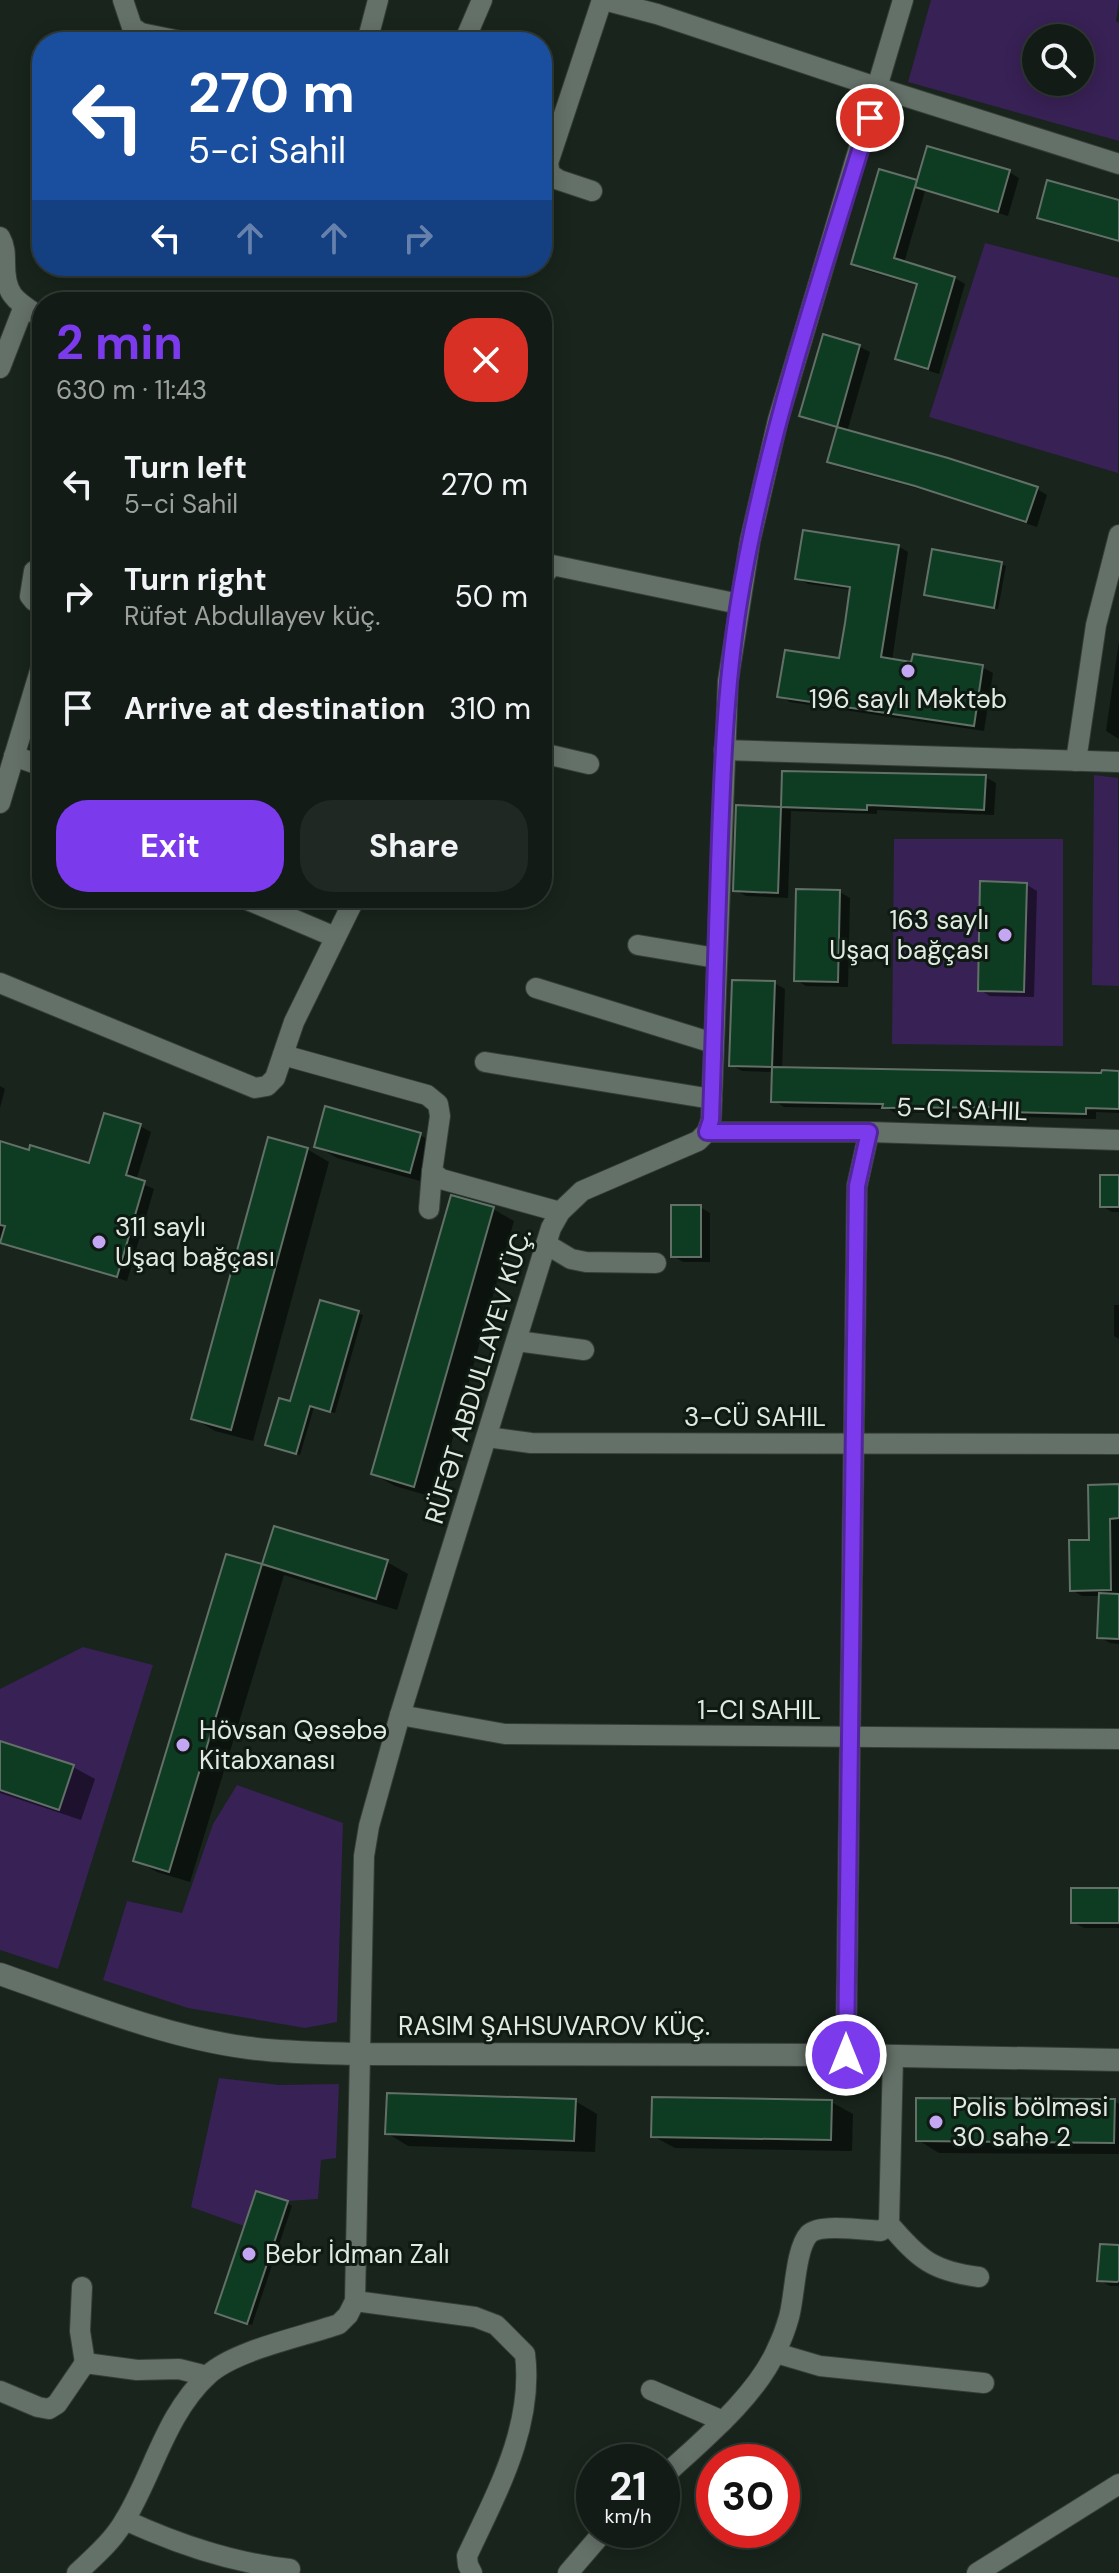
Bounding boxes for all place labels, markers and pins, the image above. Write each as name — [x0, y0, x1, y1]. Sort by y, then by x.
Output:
pin — [836, 84, 904, 152]
marker: 196 saylı Məktəb — [899, 662, 917, 680]
place label: 196 saylı Məktəb — [809, 682, 1007, 716]
place label: 163 saylı Uşaq bağçası — [829, 903, 989, 967]
marker: 163 saylı Uşaq bağçası — [996, 926, 1014, 944]
place label: 311 saylı Uşaq bağçası — [115, 1210, 275, 1274]
marker: 311 saylı Uşaq bağçası — [90, 1233, 108, 1251]
place label: Hövsan Qəsəbə Kitabxanası — [199, 1713, 387, 1777]
marker: Hövsan Qəsəbə Kitabxanası — [174, 1736, 192, 1754]
place label: Polis bölməsi 30 sahə 2 — [952, 2090, 1108, 2154]
marker: Polis bölməsi 30 sahə 2 — [927, 2113, 945, 2131]
place label: Bebr İdman Zalı — [265, 2237, 450, 2271]
marker: Bebr İdman Zalı — [240, 2245, 258, 2263]

